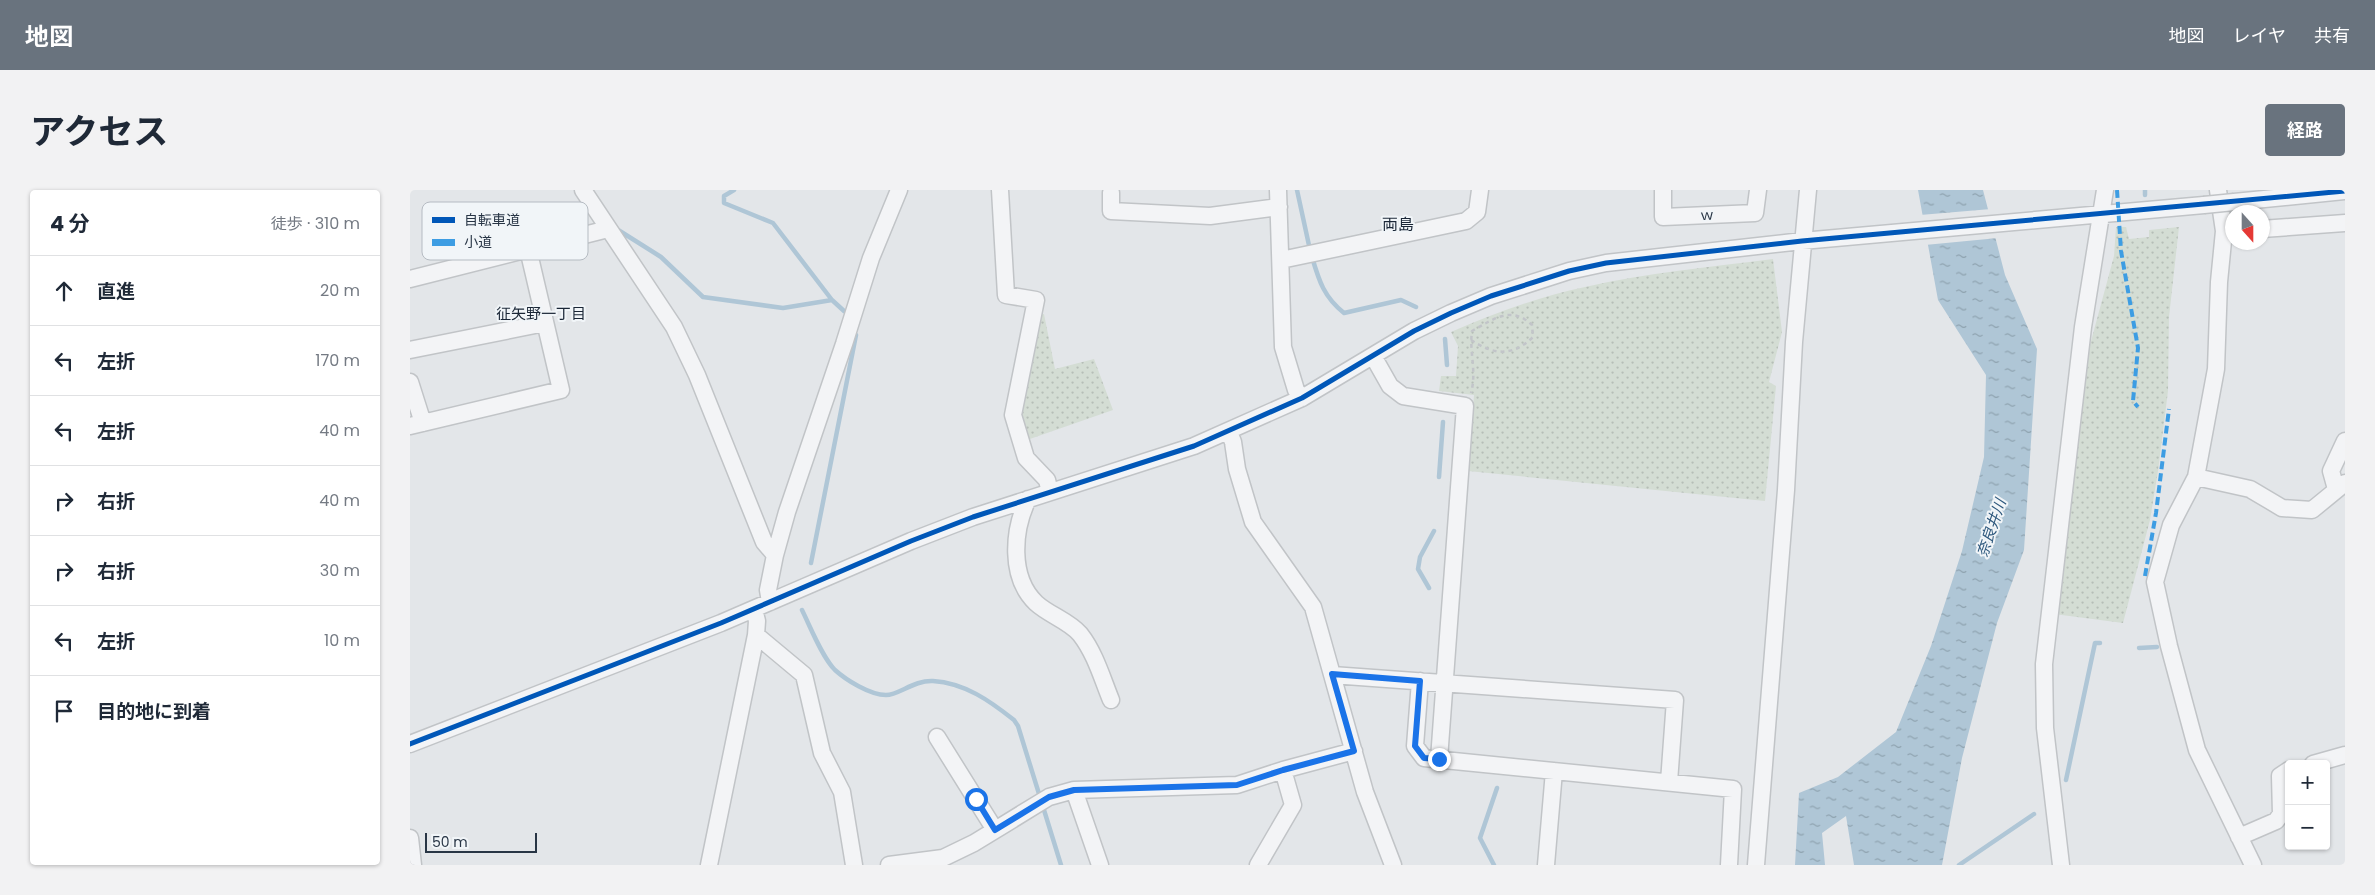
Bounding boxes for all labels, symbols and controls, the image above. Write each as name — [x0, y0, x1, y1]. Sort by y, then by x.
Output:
text: 地図 — [25, 20, 73, 53]
text: 地図 — [2169, 23, 2205, 48]
text: レイヤ — [2233, 23, 2286, 48]
text: 共有 — [2314, 23, 2350, 48]
button: 経路 — [2265, 104, 2345, 156]
text: アクセス — [30, 107, 168, 156]
legend — [422, 202, 588, 260]
street label: ｗ — [1699, 205, 1715, 225]
north arrow — [2225, 205, 2270, 250]
text: 4 分 — [50, 209, 90, 238]
text: 自転車道 — [464, 210, 520, 230]
text: 徒歩 · 310 m — [271, 212, 360, 235]
district label: 両島 — [1382, 213, 1414, 236]
text: 小道 — [464, 232, 492, 252]
icon: ahead — [50, 277, 78, 305]
text: 直進 — [97, 278, 135, 305]
text: 20 m — [320, 279, 360, 302]
district label: 征矢野一丁目 — [496, 303, 586, 324]
icon: left — [50, 347, 78, 375]
text: 左折 — [97, 348, 135, 375]
text: 170 m — [315, 349, 360, 372]
icon: left — [50, 417, 78, 445]
text: 左折 — [97, 418, 135, 445]
text: 40 m — [319, 419, 360, 442]
icon: right — [50, 487, 78, 515]
text: 右折 — [97, 488, 135, 515]
text: 40 m — [319, 489, 360, 512]
water label: 奈良井川 — [1971, 494, 2011, 560]
icon: right — [50, 557, 78, 585]
text: 右折 — [97, 558, 135, 585]
text: 30 m — [320, 559, 360, 582]
icon: left — [50, 627, 78, 655]
text: 左折 — [97, 628, 135, 655]
text: 10 m — [324, 629, 360, 652]
icon: arrive — [50, 697, 78, 725]
text: 目的地に到着 — [97, 698, 211, 725]
route end — [1428, 748, 1451, 771]
map controls — [2285, 760, 2330, 850]
button: + — [2285, 760, 2330, 805]
route start — [965, 788, 988, 811]
button: − — [2285, 805, 2330, 850]
scale bar — [425, 830, 538, 853]
text: 50 m — [432, 832, 468, 852]

